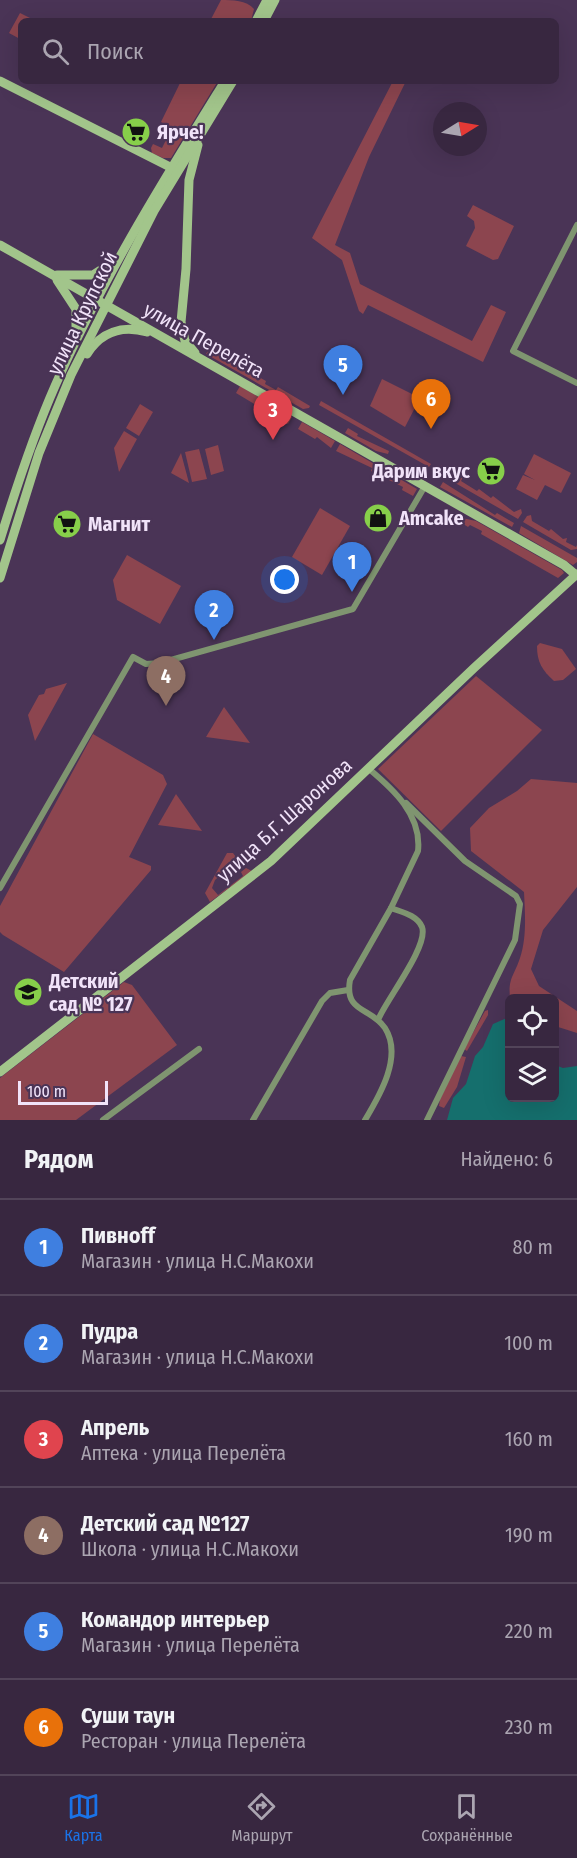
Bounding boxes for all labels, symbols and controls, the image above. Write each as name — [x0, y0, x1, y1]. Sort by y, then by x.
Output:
search box — [18, 18, 559, 84]
icon: search — [39, 35, 72, 68]
text: Поиск — [87, 38, 143, 65]
north arrow — [433, 102, 487, 156]
supermarket icon: Ярче! — [120, 116, 152, 148]
place label: Ярче! — [157, 120, 204, 144]
street label: улица Крупской — [42, 247, 122, 379]
street label: улица Перелёта — [140, 297, 268, 383]
pin: 5 — [324, 346, 362, 395]
pin: 6 — [412, 380, 450, 429]
pin: 3 — [254, 390, 292, 440]
supermarket icon: Дарим вкус — [475, 455, 507, 487]
place label: Дарим вкус — [371, 459, 470, 483]
shop icon: Amcake — [362, 502, 394, 534]
place label: Amcake — [398, 506, 464, 530]
supermarket icon: Магнит — [51, 508, 83, 540]
place label: Магнит — [88, 512, 151, 536]
pin: 1 — [332, 542, 372, 592]
your location — [270, 565, 299, 594]
pin: 2 — [194, 590, 234, 640]
pin: 4 — [146, 656, 186, 706]
street label: улица Б.Г. Шаронова — [211, 753, 357, 887]
place label: Детский сад № 127 — [48, 969, 133, 1016]
school or university icon: Детский сад № 127 — [12, 976, 44, 1008]
map controls — [505, 994, 559, 1102]
button: locate — [505, 994, 559, 1048]
button: layers — [505, 1048, 559, 1102]
scale bar — [18, 1078, 108, 1106]
text: 100 m — [27, 1082, 66, 1101]
text: Рядом — [24, 1144, 93, 1175]
text: Найдено: 6 — [460, 1147, 553, 1171]
text: Пивнoff — [81, 1222, 155, 1249]
text: 1 — [39, 1235, 48, 1259]
text: 80 m — [513, 1235, 553, 1259]
text: Магазин · улица Н.С.Макохи — [81, 1249, 314, 1273]
text: Пудра — [81, 1318, 138, 1345]
text: 2 — [39, 1331, 48, 1355]
text: 100 m — [504, 1331, 553, 1355]
text: Магазин · улица Н.С.Макохи — [81, 1345, 314, 1369]
text: Апрель — [81, 1414, 149, 1441]
text: 3 — [39, 1427, 48, 1451]
text: 160 m — [505, 1427, 553, 1451]
text: Аптека · улица Перелёта — [81, 1441, 286, 1465]
text: Детский сад №127 — [81, 1510, 249, 1537]
text: 4 — [38, 1523, 49, 1547]
text: 190 m — [505, 1523, 553, 1547]
text: Школа · улица Н.С.Макохи — [81, 1537, 299, 1561]
text: Командор интерьер — [81, 1606, 269, 1633]
text: 5 — [39, 1619, 48, 1643]
text: 220 m — [505, 1619, 553, 1643]
text: Магазин · улица Перелёта — [81, 1633, 300, 1657]
text: Суши таун — [81, 1702, 175, 1729]
text: 6 — [38, 1715, 49, 1739]
text: 230 m — [505, 1715, 553, 1739]
text: Ресторан · улица Перелёта — [81, 1729, 306, 1753]
tab: Карта — [64, 1790, 103, 1845]
tab: Маршрут — [231, 1790, 293, 1845]
tab: Сохранённые — [421, 1790, 513, 1845]

